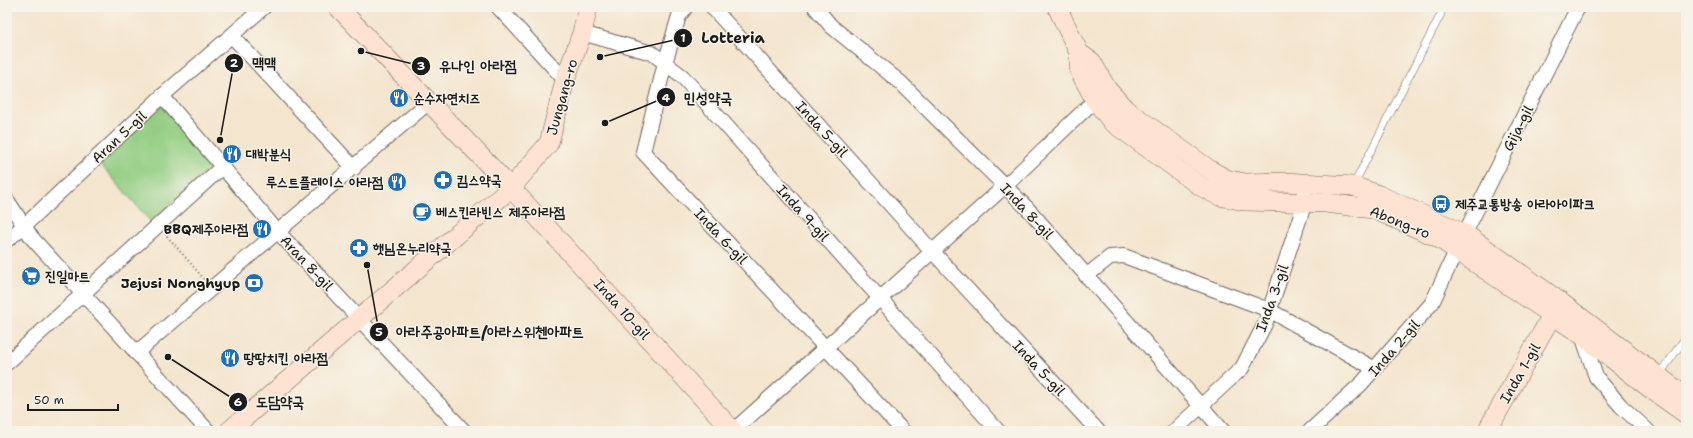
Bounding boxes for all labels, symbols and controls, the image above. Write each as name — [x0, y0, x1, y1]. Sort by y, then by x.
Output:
callout: Lotteria — [673, 24, 773, 51]
text: Lotteria — [701, 28, 766, 48]
text: 1 — [680, 30, 686, 46]
callout: 맥맥 — [224, 50, 284, 77]
callout: 유나인 아라점 — [411, 52, 524, 79]
text: 맥맥 — [252, 53, 276, 73]
text: 2 — [230, 55, 239, 71]
text: 유나인 아라점 — [439, 56, 517, 76]
street label: Jungang-ro — [542, 57, 582, 137]
text: 3 — [417, 58, 425, 74]
callout: 민성약국 — [656, 84, 741, 111]
restaurant icon: 순수자연치즈 — [388, 87, 410, 109]
text: 민성약국 — [684, 88, 732, 108]
place label: 순수자연치즈 — [413, 89, 481, 107]
text: 4 — [662, 90, 671, 106]
street label: Inda 5-gil — [792, 97, 852, 161]
street label: Gija-gil — [1499, 101, 1538, 154]
street label: Aran 5-gil — [88, 106, 151, 167]
restaurant icon: 대박분식 — [221, 143, 243, 165]
place label: 대박분식 — [245, 145, 291, 163]
pharmacy icon: 킴스약국 — [432, 169, 454, 191]
restaurant icon: 루스트플레이스 아라점 — [386, 171, 408, 193]
place label: 킴스약국 — [457, 171, 502, 189]
place label: 루스트플레이스 아라점 — [266, 173, 384, 191]
street label: Inda 8-gil — [996, 179, 1058, 243]
street label: Inda 9-gil — [773, 181, 834, 246]
bus stop icon: 제주교통방송 아라아이파크 — [1430, 193, 1452, 215]
place label: 제주교통방송 아라아이파크 — [1455, 195, 1595, 213]
cafe icon: 베스킨라빈스 제주아라점 — [411, 201, 433, 223]
street label: Abong-ro — [1367, 202, 1433, 242]
place label: 베스킨라빈스 제주아라점 — [436, 203, 565, 221]
street label: Inda 6-gil — [690, 204, 752, 268]
restaurant icon: BBQ제주아라점 — [251, 218, 273, 240]
place label: BBQ제주아라점 — [163, 220, 249, 238]
street label: Aran 8-gil — [277, 231, 338, 295]
pharmacy icon: 햇님온누리약국 — [348, 237, 370, 259]
place label: 햇님온누리약국 — [372, 239, 452, 257]
street label: Inda 3-gil — [1252, 261, 1293, 334]
supermarket icon: 진일마트 — [20, 265, 42, 287]
place label: 진일마트 — [45, 267, 90, 285]
bank icon: Jejusi Nonghyup — [243, 272, 265, 294]
place label: Jejusi Nonghyup — [121, 274, 240, 292]
street label: Inda 10-gil — [590, 275, 655, 344]
street label: Inda 2-gil — [1364, 315, 1424, 380]
callout: 아라주공아파트/아라스위첸아파트 — [369, 318, 592, 345]
text: 아라주공아파트/아라스위첸아파트 — [395, 322, 584, 342]
text: 5 — [375, 324, 383, 340]
street label: Inda 5-gil — [1009, 337, 1070, 400]
street label: Inda 1-gil — [1496, 339, 1545, 406]
restaurant icon: 땅땅치킨 아라점 — [219, 347, 241, 369]
place label: 땅땅치킨 아라점 — [243, 349, 328, 367]
scale bar — [28, 386, 118, 412]
callout: 도담약국 — [228, 388, 312, 415]
text: 50 m — [34, 392, 64, 408]
text: 도담약국 — [256, 392, 304, 412]
text: 6 — [234, 394, 242, 410]

